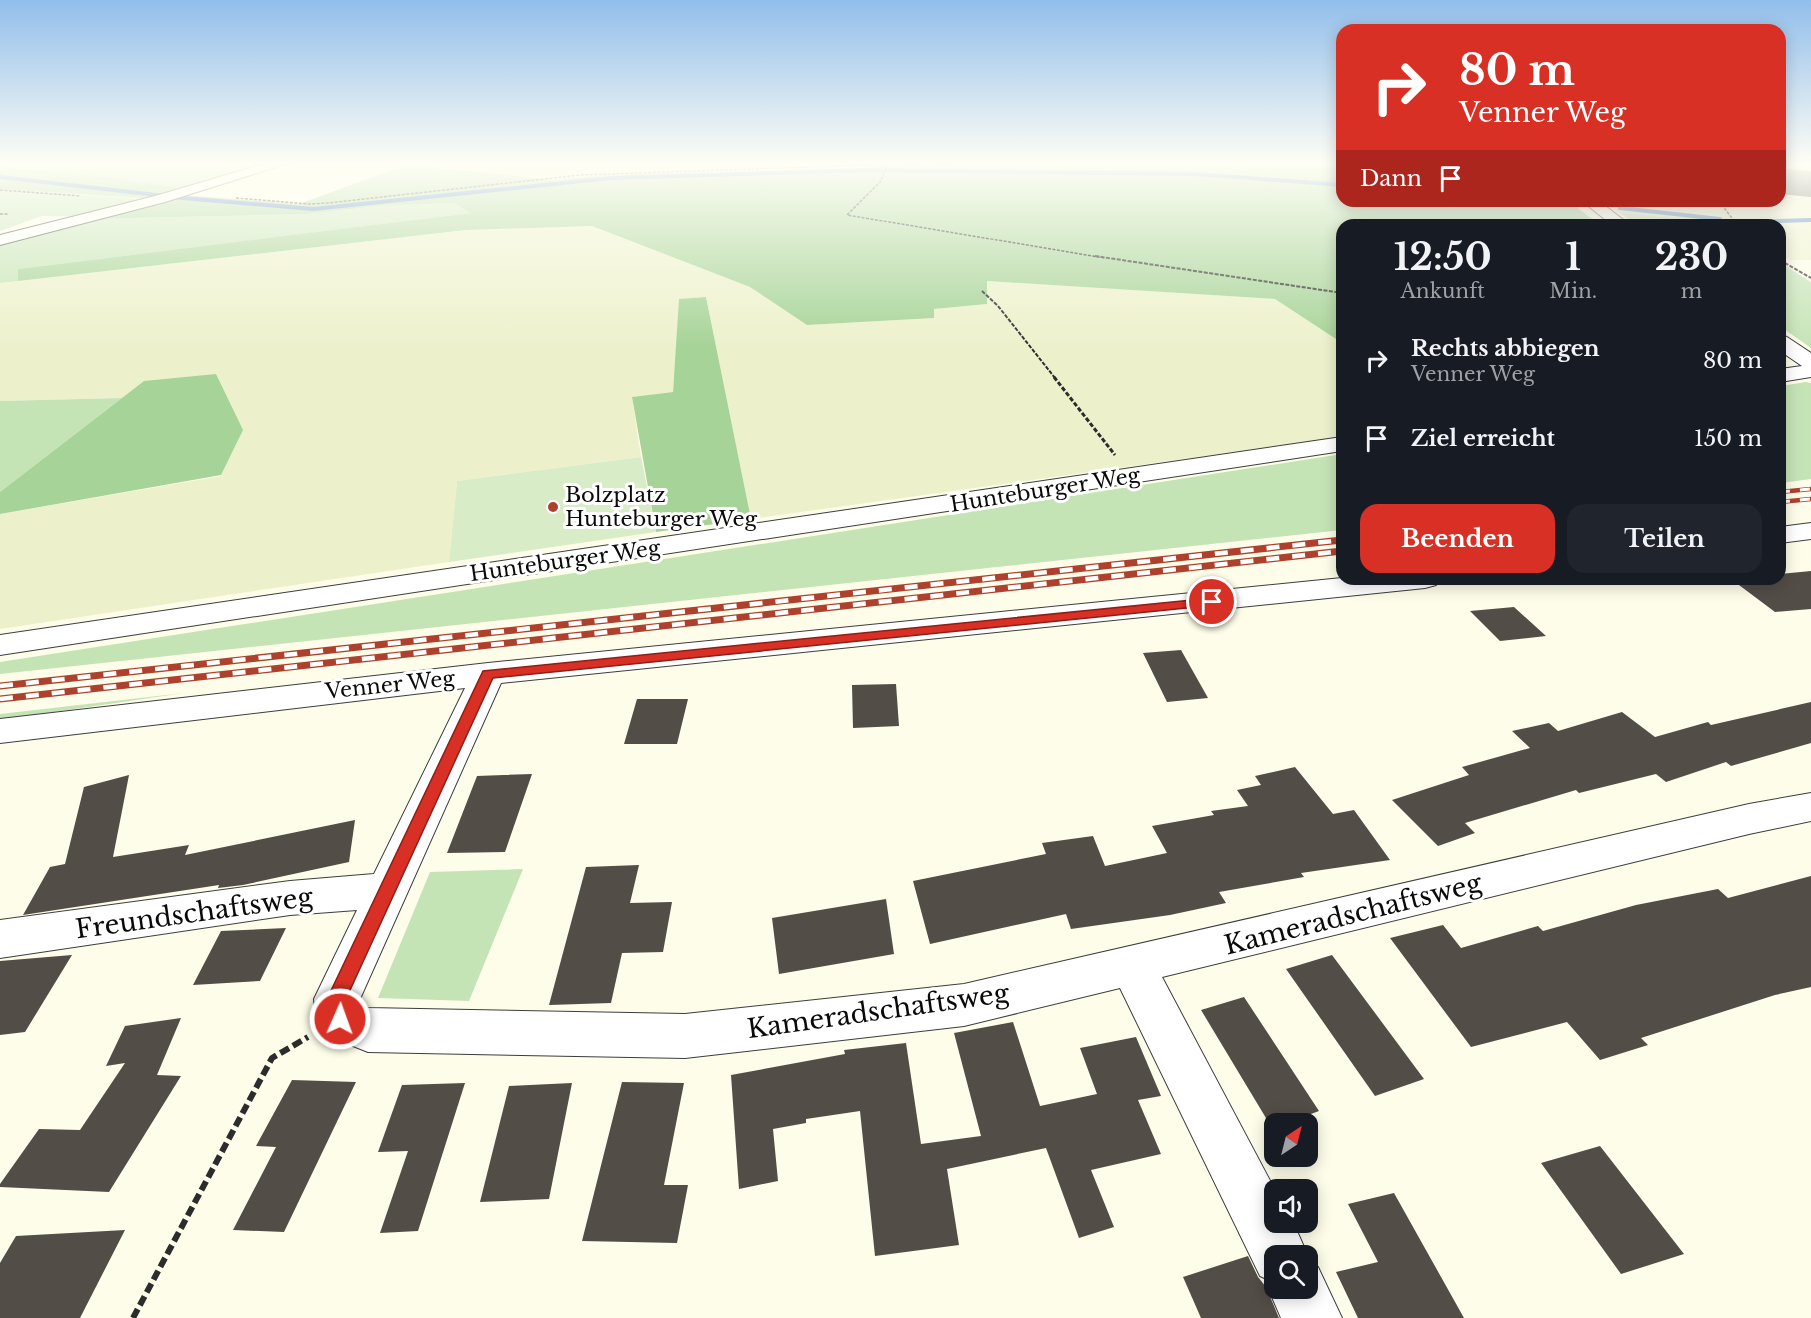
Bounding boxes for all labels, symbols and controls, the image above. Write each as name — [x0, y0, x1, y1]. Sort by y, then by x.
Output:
text: 80 m — [1459, 44, 1575, 96]
icon: right — [1360, 48, 1438, 126]
text: Venner Weg — [1459, 96, 1626, 129]
icon: arrive — [1434, 162, 1467, 195]
text: Dann — [1360, 165, 1422, 192]
text: 12:50 — [1394, 235, 1492, 280]
text: 1 — [1565, 235, 1581, 280]
text: 230 — [1655, 235, 1728, 280]
text: Ankunft — [1400, 279, 1485, 303]
text: Min. — [1549, 279, 1597, 303]
text: m — [1681, 279, 1702, 303]
text: Rechts abbiegen — [1411, 335, 1600, 362]
icon: right — [1360, 344, 1393, 377]
text: 80 m — [1703, 347, 1762, 374]
text: Venner Weg — [1411, 362, 1535, 386]
icon: arrive — [1360, 422, 1393, 455]
text: Ziel erreicht — [1411, 425, 1555, 452]
text: 150 m — [1694, 425, 1762, 452]
street label: Hunteburger Weg — [948, 462, 1142, 518]
place label: Bolzplatz Hunteburger Weg — [565, 482, 758, 532]
marker: Bolzplatz Hunteburger Weg — [546, 500, 560, 514]
button: Beenden — [1360, 504, 1555, 573]
button: Teilen — [1567, 504, 1762, 573]
street label: Hunteburger Weg — [468, 535, 662, 587]
pin — [1186, 576, 1237, 627]
icon: arrive — [1195, 585, 1228, 618]
street label: Venner Weg — [323, 665, 456, 705]
street label: Kameradschaftsweg — [1221, 866, 1485, 961]
street label: Freundschaftsweg — [73, 880, 315, 946]
street label: Kameradschaftsweg — [745, 977, 1011, 1045]
position arrow — [308, 987, 372, 1051]
north arrow — [1264, 1113, 1318, 1167]
map controls — [1264, 1113, 1318, 1299]
button: sound — [1264, 1179, 1318, 1233]
button: search — [1264, 1245, 1318, 1299]

